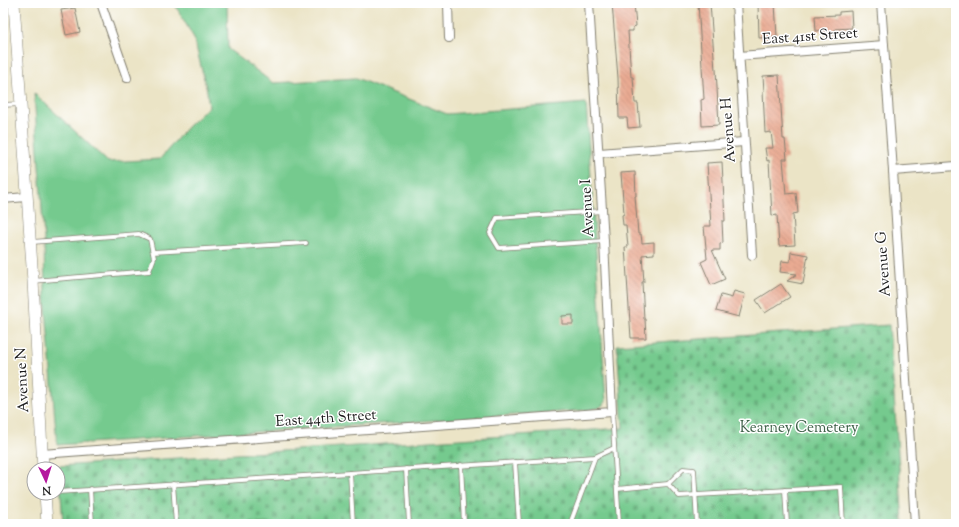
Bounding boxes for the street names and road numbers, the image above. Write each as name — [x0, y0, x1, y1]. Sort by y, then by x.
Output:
street label: East 41st Street — [761, 23, 859, 51]
street label: Avenue H — [716, 97, 742, 163]
street label: Avenue I — [576, 178, 600, 238]
street label: Avenue G — [871, 231, 897, 297]
street label: Avenue N — [11, 347, 35, 413]
street label: East 44th Street — [275, 405, 377, 433]

